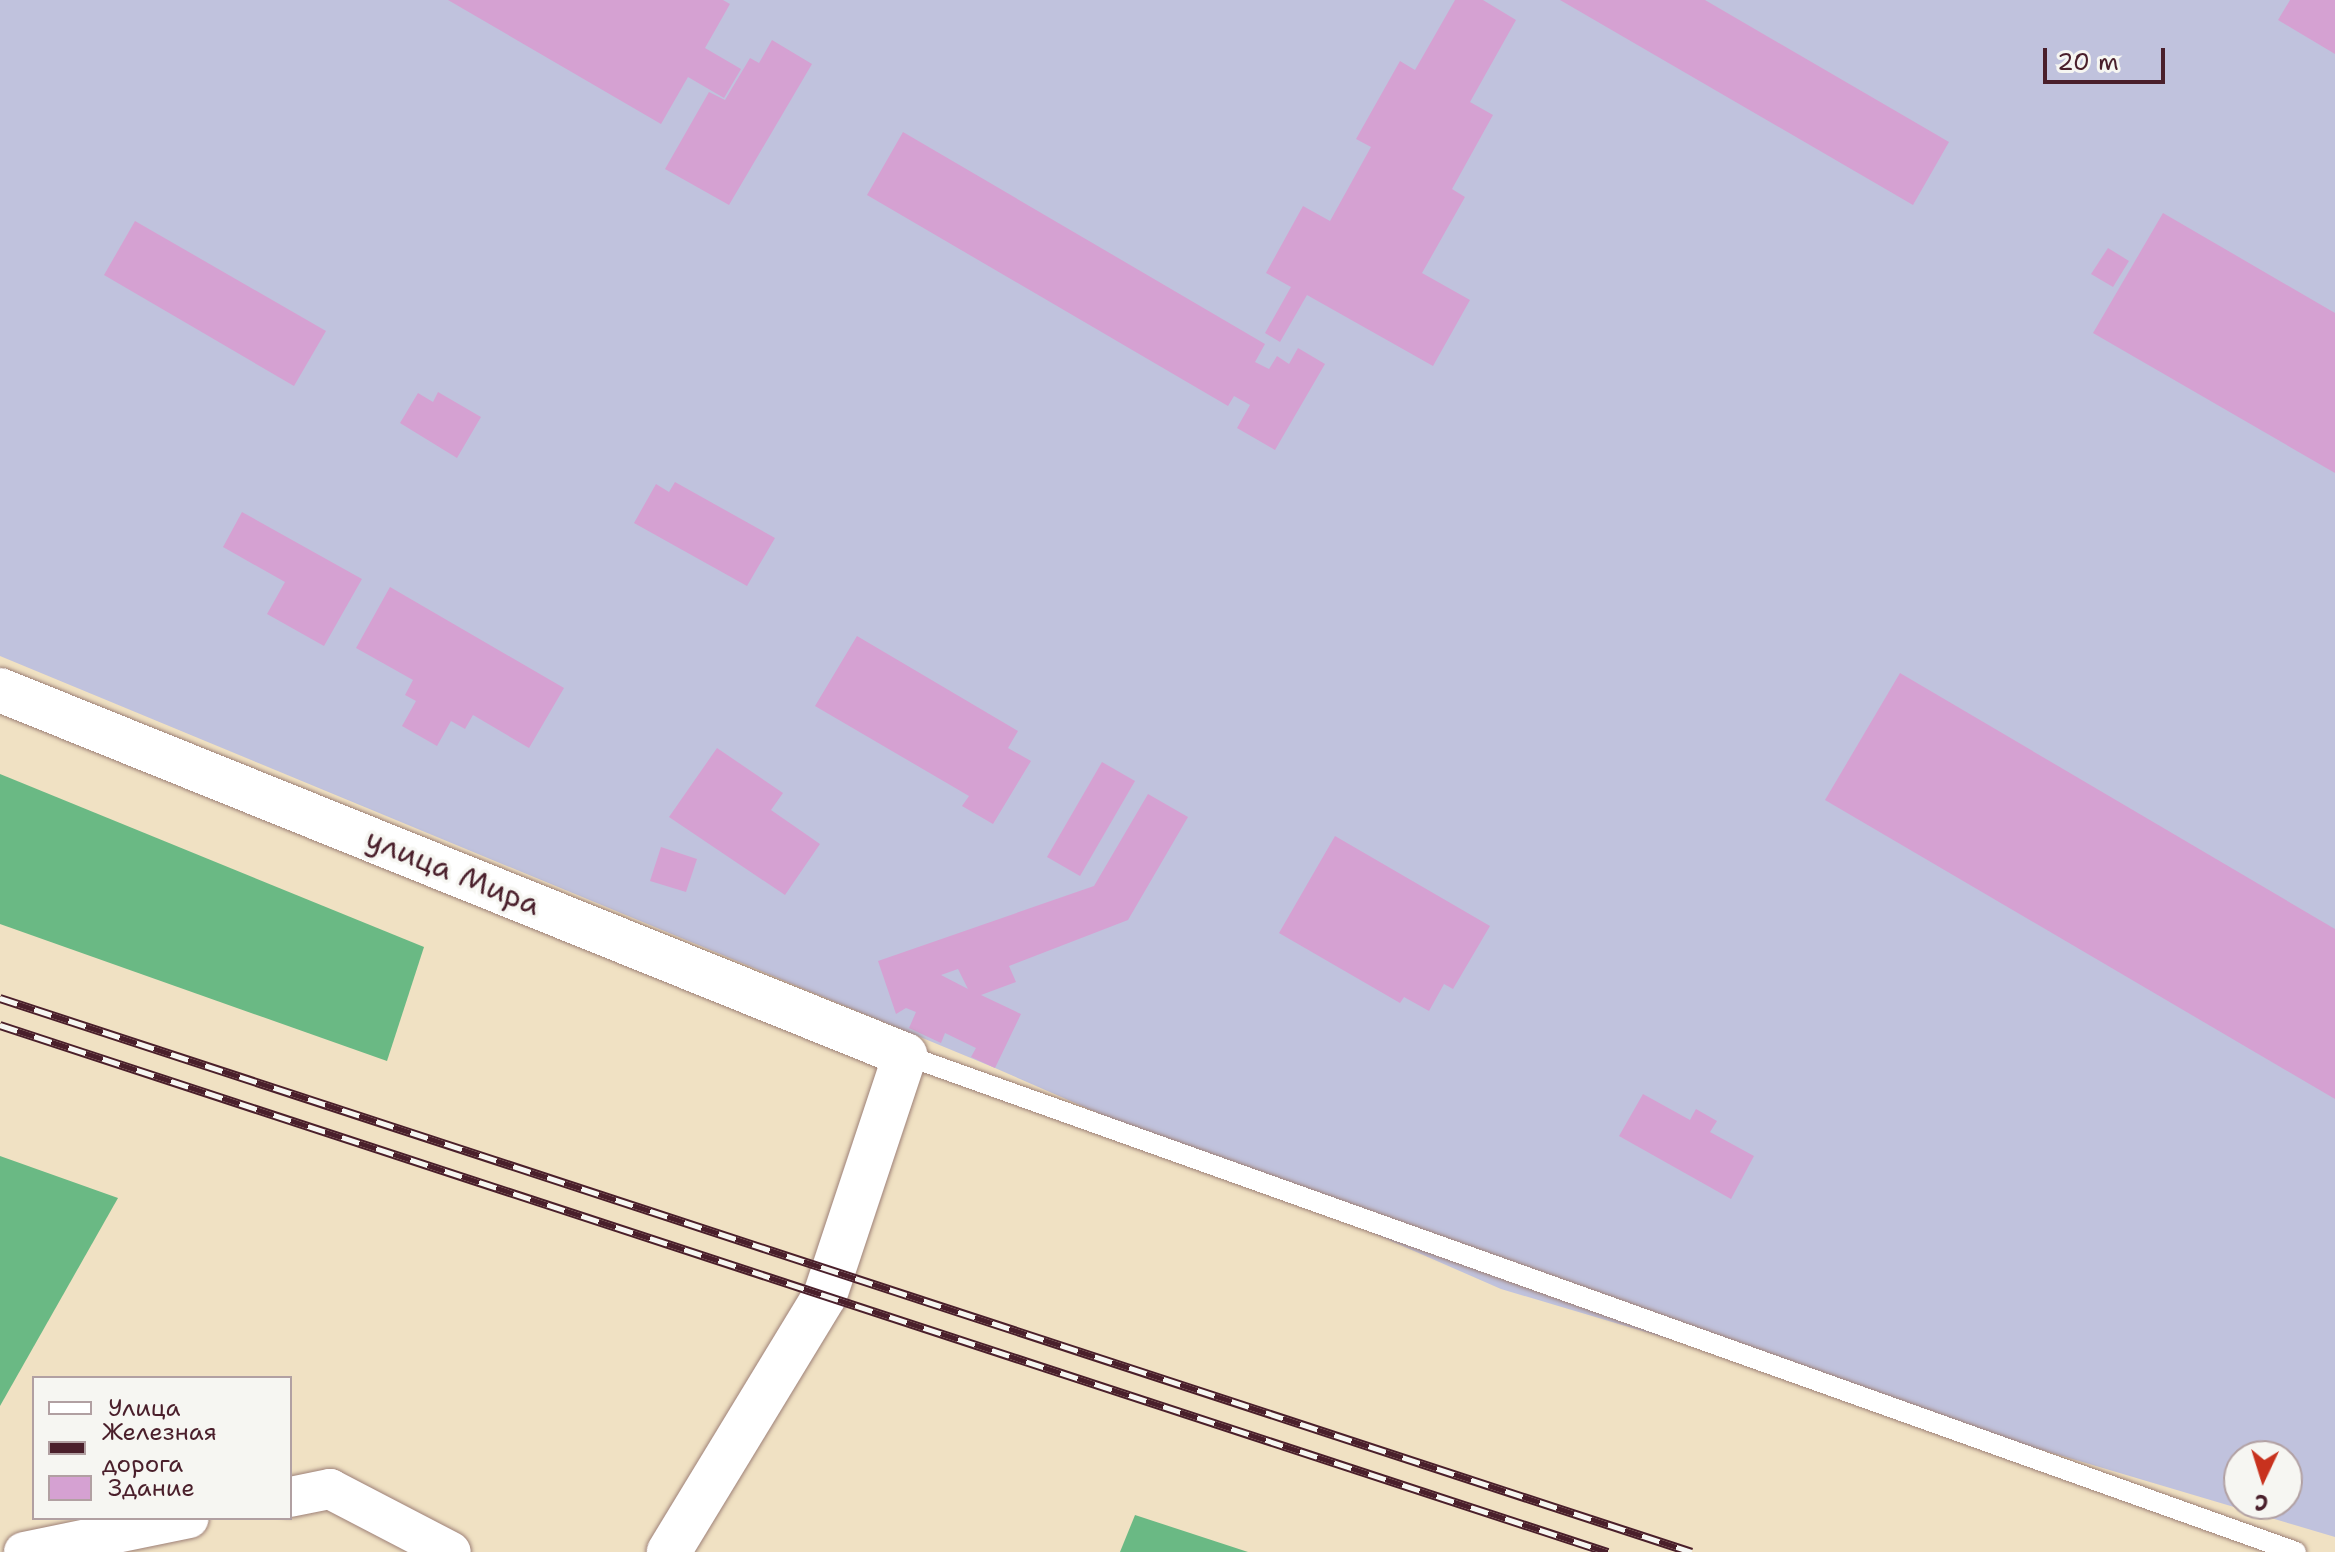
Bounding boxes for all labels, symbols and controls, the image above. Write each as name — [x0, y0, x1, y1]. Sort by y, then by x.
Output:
scale bar — [2047, 32, 2169, 82]
text: 20 m — [2057, 46, 2119, 78]
street label: улица Мира — [361, 821, 545, 923]
legend — [32, 1376, 292, 1520]
text: Улица — [108, 1392, 181, 1424]
text: Железная дорога — [102, 1416, 217, 1480]
north arrow — [2223, 1440, 2303, 1520]
text: Здание — [108, 1472, 195, 1504]
text: С — [2254, 1488, 2269, 1517]

